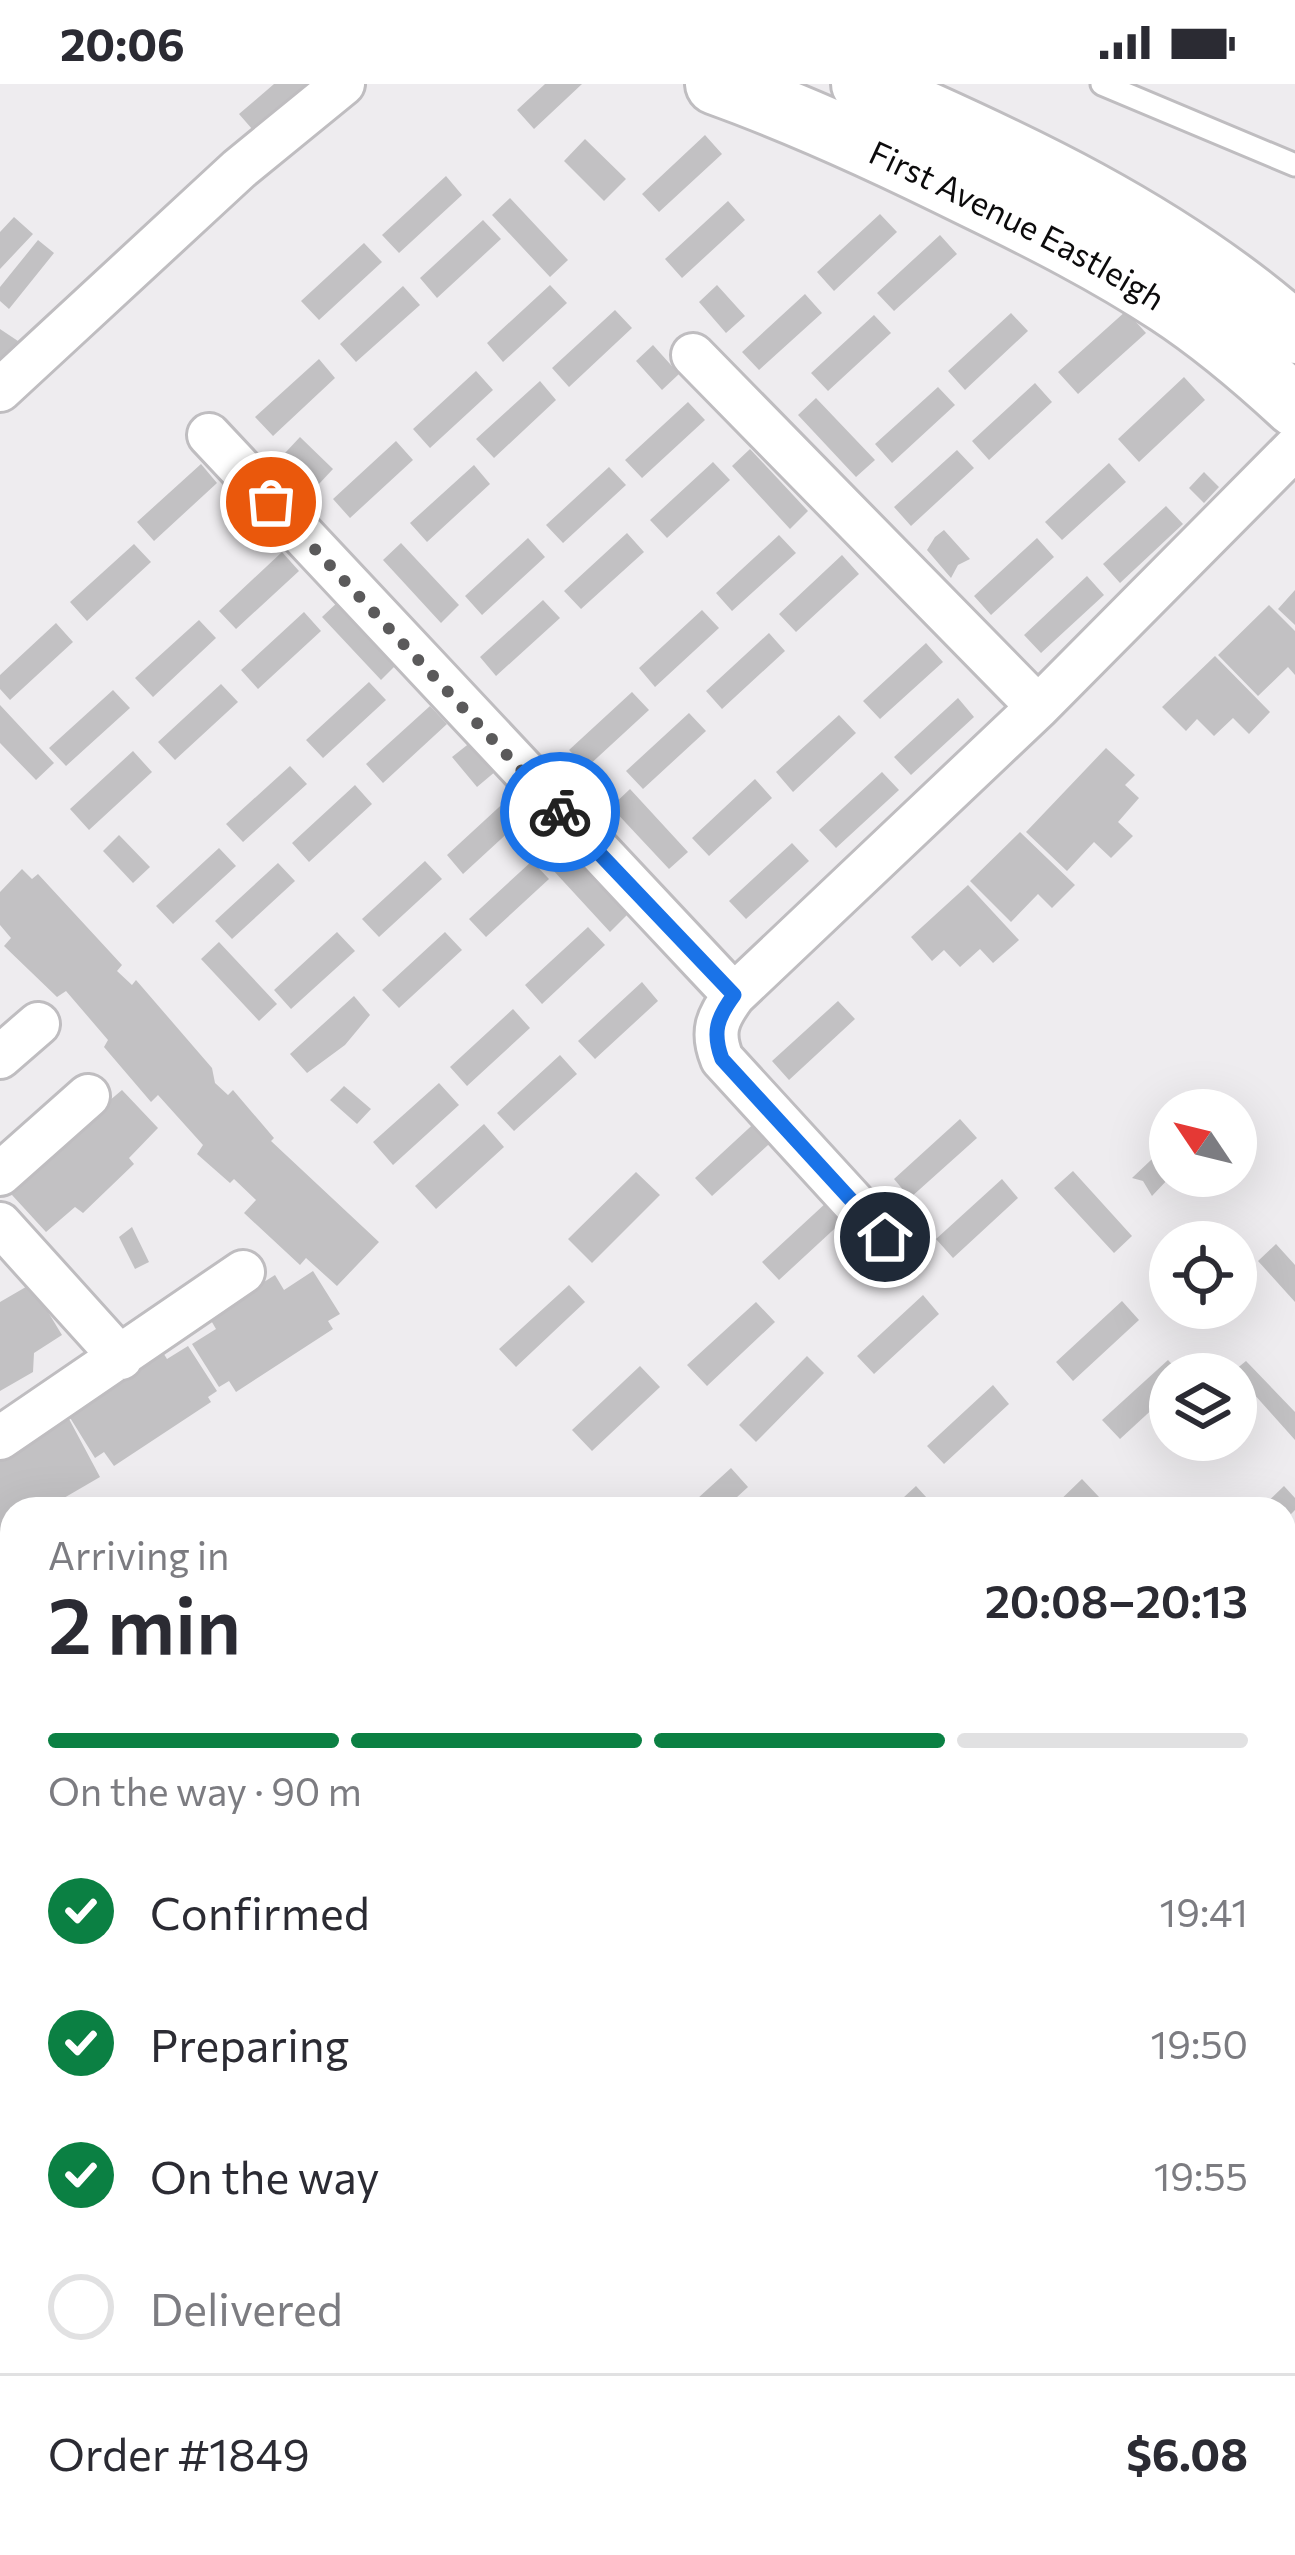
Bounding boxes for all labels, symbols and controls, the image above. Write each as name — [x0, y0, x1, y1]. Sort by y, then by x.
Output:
text: 20:06 — [60, 15, 185, 70]
street label: First Avenue Eastleigh — [864, 130, 1174, 317]
pin — [220, 451, 322, 553]
icon: bag — [238, 469, 304, 535]
courier — [500, 752, 620, 872]
icon: bike — [527, 779, 593, 845]
north arrow — [1149, 1089, 1257, 1197]
map controls — [1149, 1089, 1257, 1461]
pin — [834, 1186, 936, 1288]
icon: home — [852, 1204, 918, 1270]
button: locate — [1149, 1221, 1257, 1329]
button: layers — [1149, 1353, 1257, 1461]
text: Arriving in — [48, 1530, 229, 1578]
text: 20:08–20:13 — [985, 1572, 1248, 1627]
text: 2 min — [48, 1575, 241, 1670]
text: On the way · 90 m — [48, 1766, 362, 1814]
icon: check — [48, 1878, 114, 1944]
text: Confirmed — [150, 1884, 370, 1939]
text: 19:41 — [1160, 1887, 1248, 1935]
icon: check — [48, 2010, 114, 2076]
text: Preparing — [150, 2016, 349, 2071]
text: 19:50 — [1151, 2019, 1248, 2067]
icon: check — [48, 2142, 114, 2208]
text: On the way — [150, 2148, 380, 2203]
text: 19:55 — [1154, 2151, 1248, 2199]
text: Delivered — [150, 2280, 343, 2335]
text: Order #1849 — [48, 2425, 310, 2480]
text: $6.08 — [1126, 2425, 1248, 2480]

